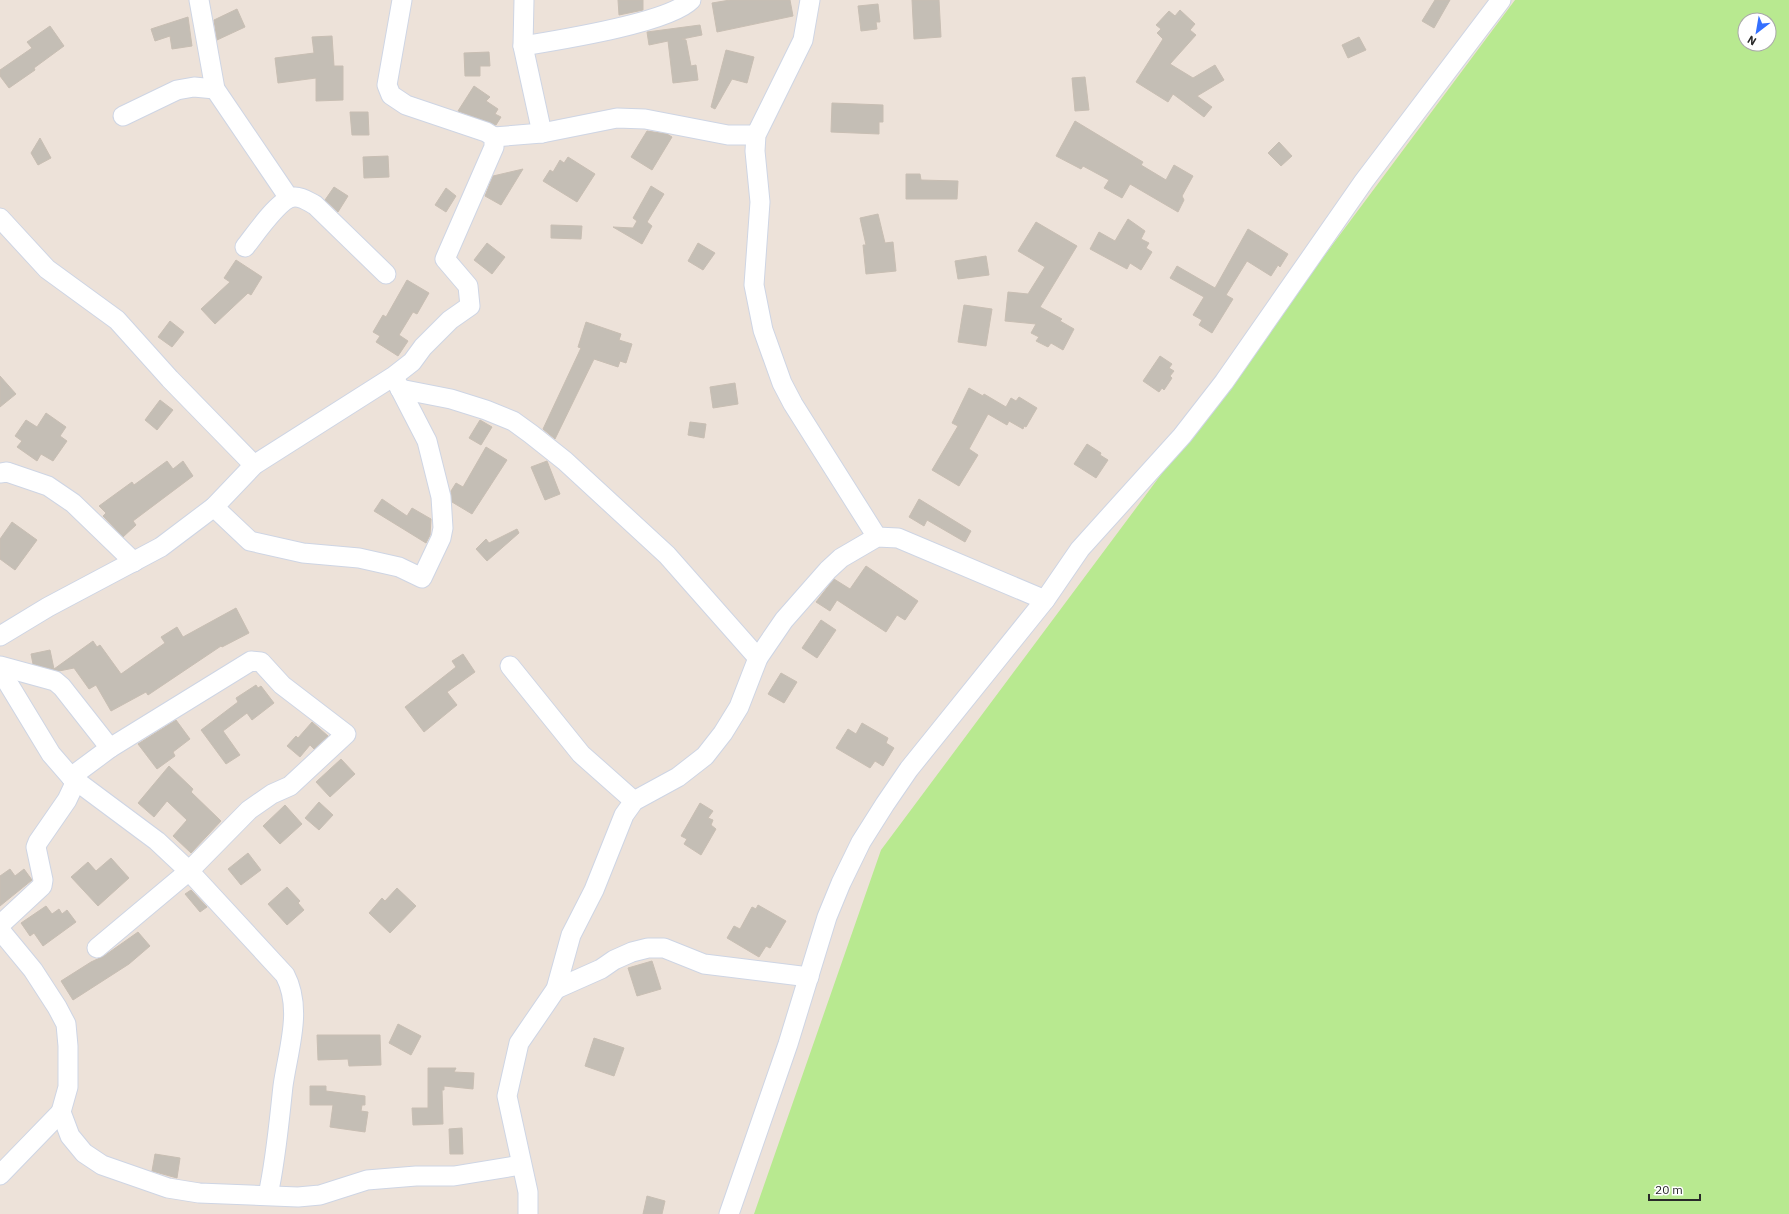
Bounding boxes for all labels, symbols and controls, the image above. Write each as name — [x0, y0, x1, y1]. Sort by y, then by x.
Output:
north arrow — [1737, 12, 1777, 52]
text: N — [1745, 33, 1759, 49]
scale bar — [1649, 1176, 1700, 1202]
text: 20 m — [1655, 1182, 1683, 1197]

